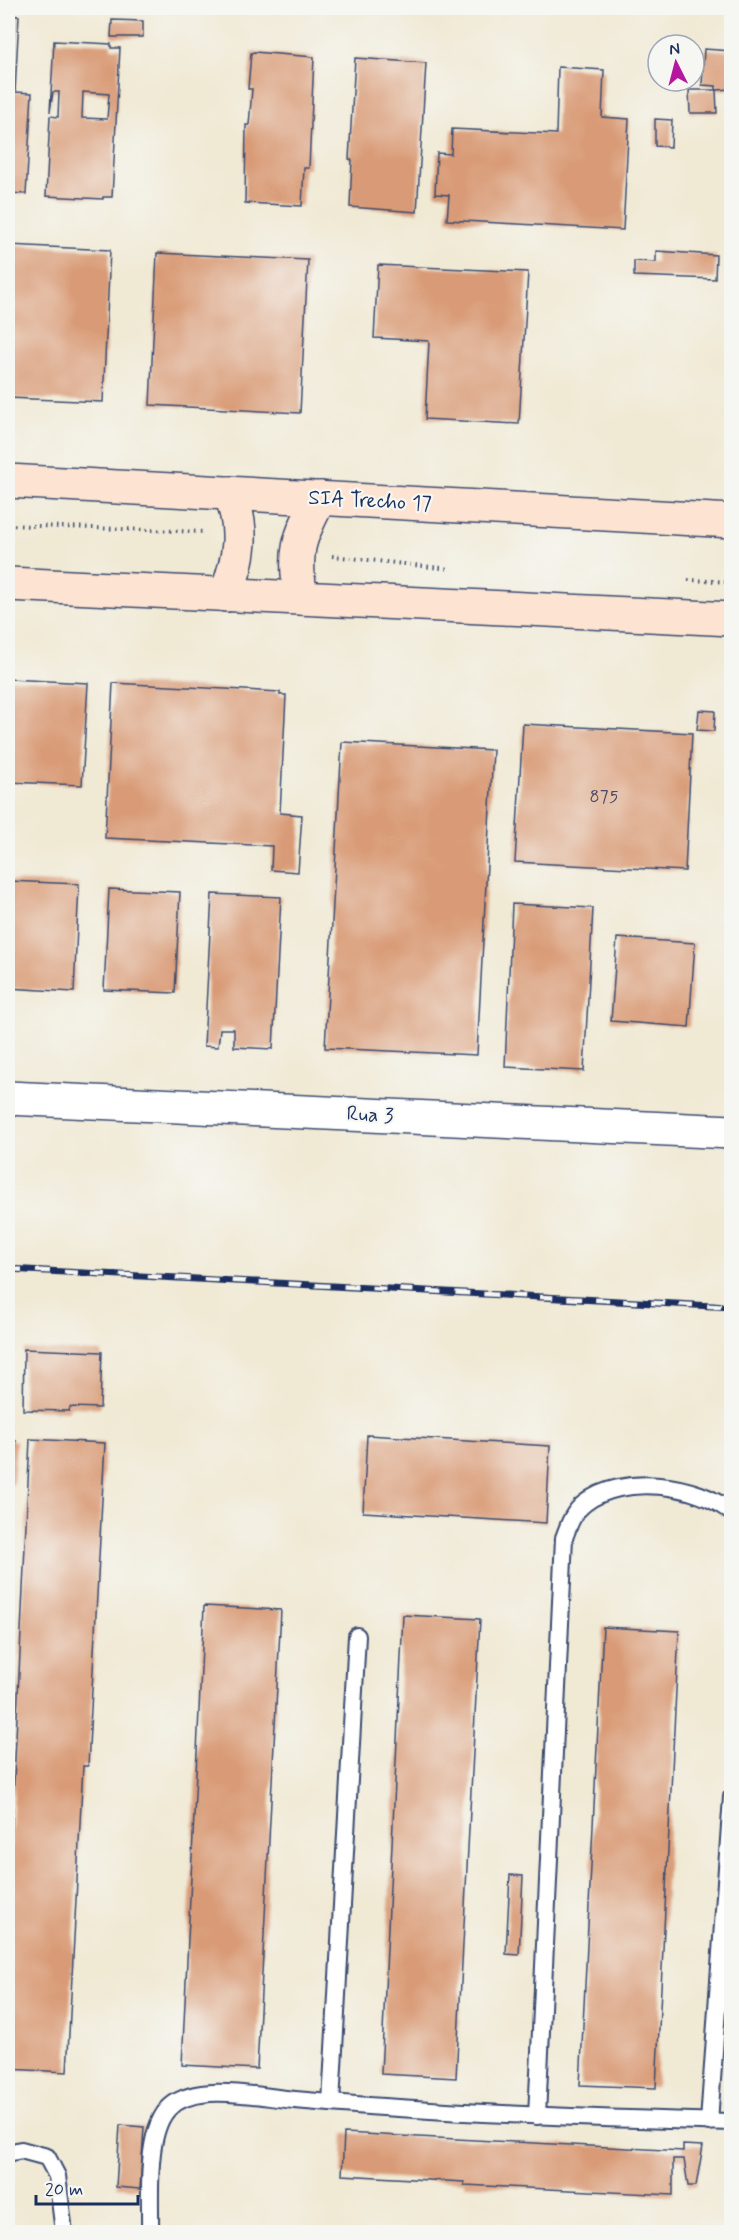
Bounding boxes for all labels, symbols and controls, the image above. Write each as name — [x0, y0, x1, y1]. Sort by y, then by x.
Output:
north arrow — [646, 33, 706, 93]
text: N — [668, 39, 681, 61]
street label: SIA Trecho 17 — [308, 484, 432, 518]
house number: 875 — [589, 785, 619, 809]
street label: Rua 3 — [346, 1100, 395, 1130]
scale bar — [36, 2168, 138, 2206]
text: 20 m — [45, 2178, 83, 2202]

